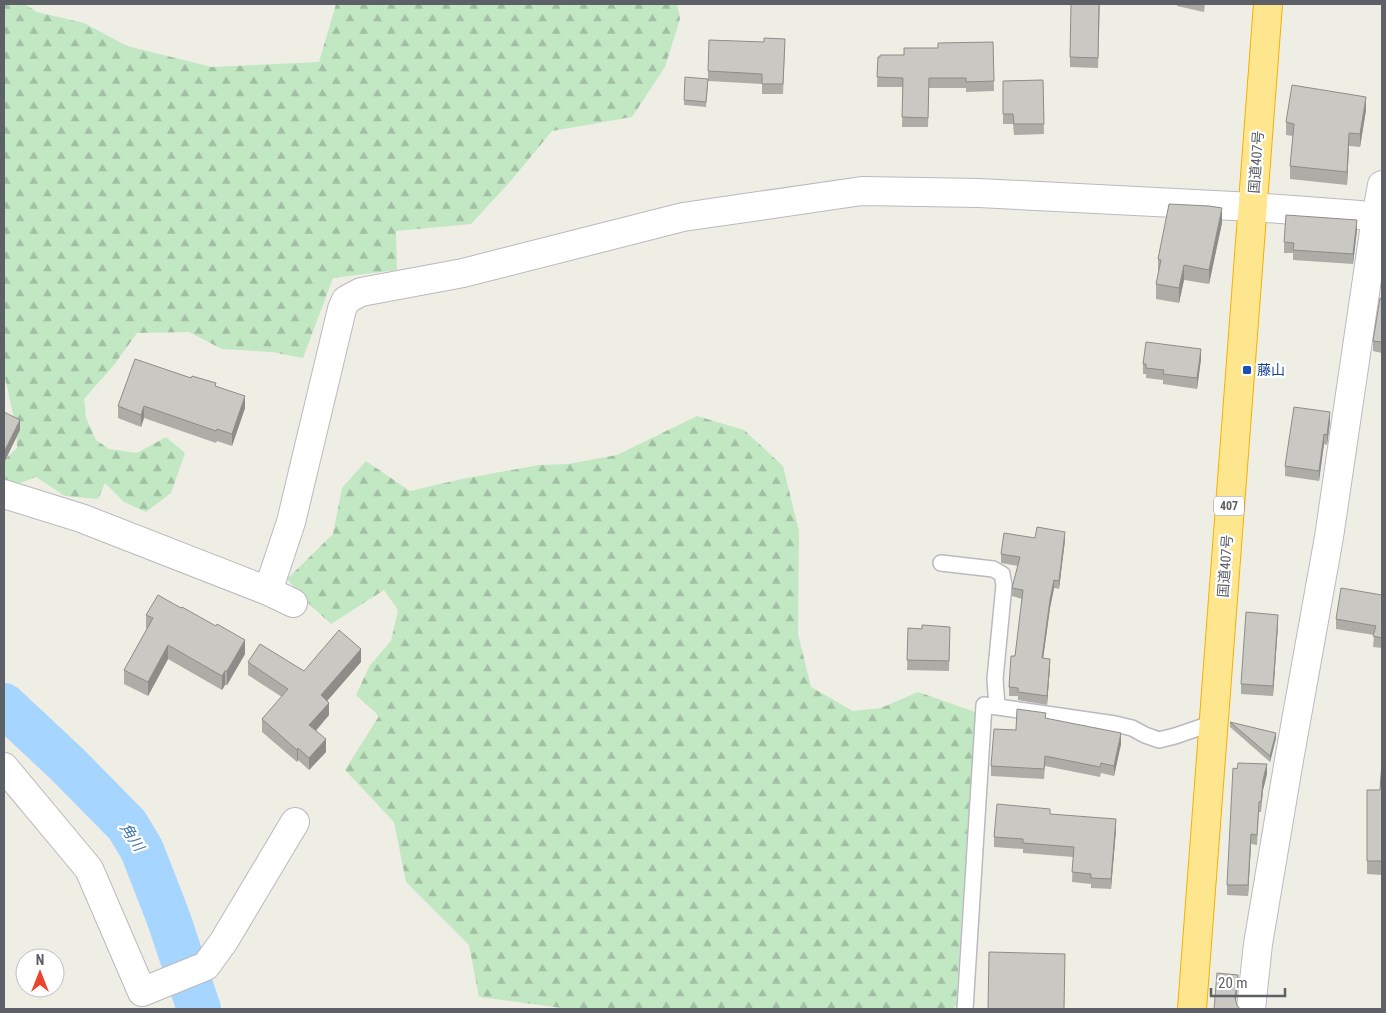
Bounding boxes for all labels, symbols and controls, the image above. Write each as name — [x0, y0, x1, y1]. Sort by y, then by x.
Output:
street label: 国道407号 — [1246, 130, 1266, 194]
place label: 藤山 — [1257, 362, 1285, 378]
marker: 藤山 — [1241, 364, 1253, 376]
road number: 407 — [1214, 496, 1244, 516]
street label: 国道407号 — [1215, 534, 1235, 598]
water label: 角川 — [116, 820, 149, 856]
north arrow — [15, 948, 65, 998]
text: N — [36, 952, 44, 968]
scale bar — [1211, 966, 1285, 998]
text: 20 m — [1218, 974, 1248, 992]

